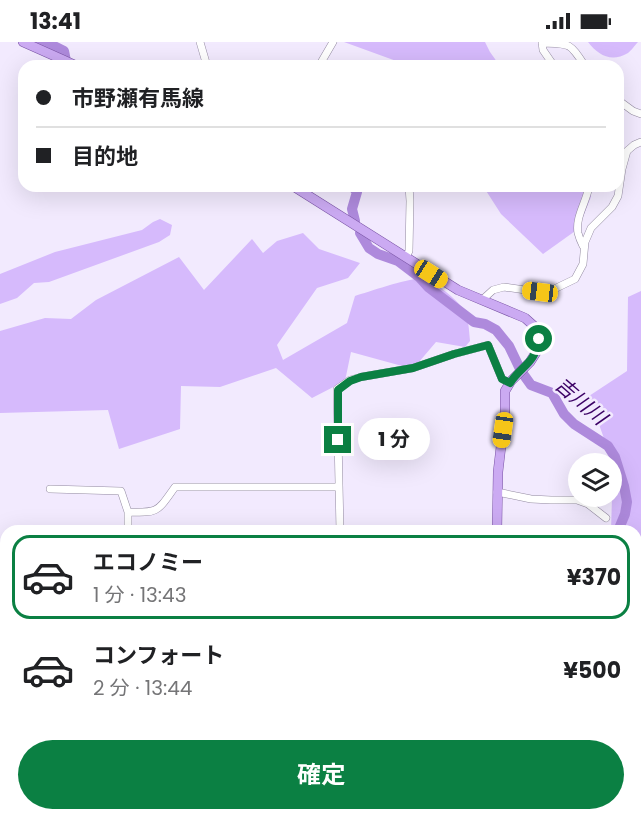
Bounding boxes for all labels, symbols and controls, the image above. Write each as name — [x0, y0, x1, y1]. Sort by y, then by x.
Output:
text: 13:41 — [30, 6, 81, 37]
text: 市野瀬有馬線 — [72, 83, 204, 114]
text: 目的地 — [72, 141, 138, 172]
car — [411, 257, 451, 291]
car — [521, 281, 559, 303]
route start — [525, 325, 552, 352]
water label: 吉川川 — [549, 371, 614, 433]
car — [492, 411, 514, 449]
callout: 1 分 — [359, 419, 431, 461]
text: 1 分 — [378, 425, 410, 453]
route end — [324, 426, 351, 453]
map controls — [568, 453, 622, 507]
button: layers — [568, 453, 622, 507]
text: エコノミー — [93, 547, 203, 578]
icon: car — [21, 550, 75, 604]
text: ¥370 — [567, 562, 621, 593]
text: 1 分 · 13:43 — [93, 581, 186, 609]
text: コンフォート — [93, 640, 224, 671]
icon: car — [21, 643, 75, 697]
text: ¥500 — [563, 655, 621, 686]
text: 2 分 · 13:44 — [93, 674, 192, 702]
button: 確定 — [18, 740, 624, 809]

